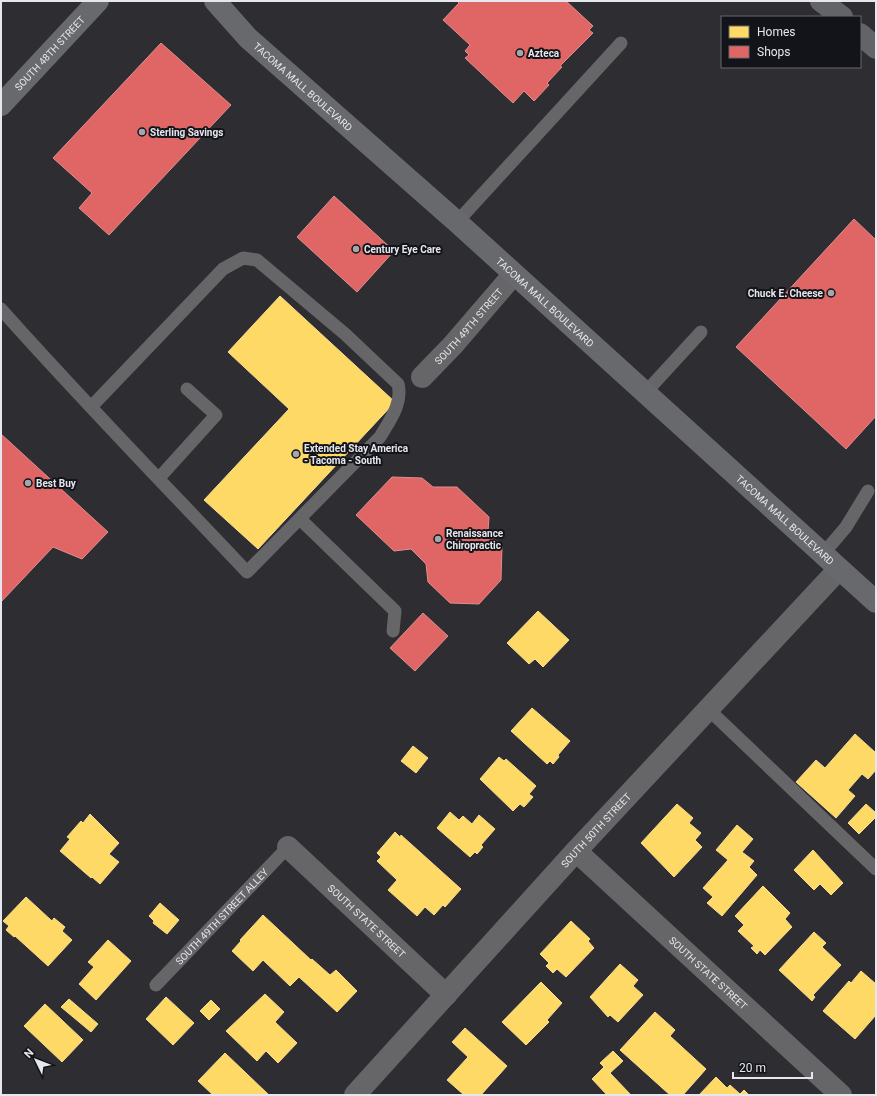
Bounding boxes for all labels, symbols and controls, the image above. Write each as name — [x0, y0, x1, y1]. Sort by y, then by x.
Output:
street label: SOUTH 48TH STREET — [12, 14, 87, 92]
legend — [721, 16, 861, 68]
text: Homes — [757, 25, 795, 39]
street label: TACOMA MALL BOULEVARD — [251, 40, 355, 133]
text: Shops — [757, 45, 791, 59]
marker: Azteca — [515, 48, 525, 58]
place label: Azteca — [528, 48, 560, 59]
marker: Sterling Savings — [137, 127, 147, 137]
place label: Sterling Savings — [150, 127, 223, 138]
marker: Century Eye Care — [351, 244, 361, 254]
place label: Century Eye Care — [364, 244, 442, 255]
street label: TACOMA MALL BOULEVARD — [494, 255, 596, 349]
street label: SOUTH 49TH STREET — [432, 286, 505, 366]
place label: Chuck E. Cheese — [748, 288, 824, 299]
marker: Chuck E. Cheese — [826, 288, 836, 298]
place label: Extended Stay America - Tacoma - South — [304, 443, 409, 466]
marker: Extended Stay America - Tacoma - South — [291, 449, 301, 459]
street label: TACOMA MALL BOULEVARD — [734, 473, 836, 567]
marker: Best Buy — [23, 478, 33, 488]
place label: Best Buy — [36, 478, 77, 489]
place label: Renaissance Chiropractic — [446, 528, 504, 551]
marker: Renaissance Chiropractic — [433, 534, 443, 544]
street label: SOUTH 50TH STREET — [559, 791, 633, 869]
street label: SOUTH 49TH STREET ALLEY — [173, 866, 270, 967]
street label: SOUTH STATE STREET — [326, 882, 408, 960]
street label: SOUTH STATE STREET — [667, 934, 750, 1012]
north arrow — [16, 1040, 56, 1080]
text: N — [22, 1046, 37, 1061]
scale bar — [733, 1054, 812, 1080]
text: 20 m — [739, 1061, 766, 1075]

